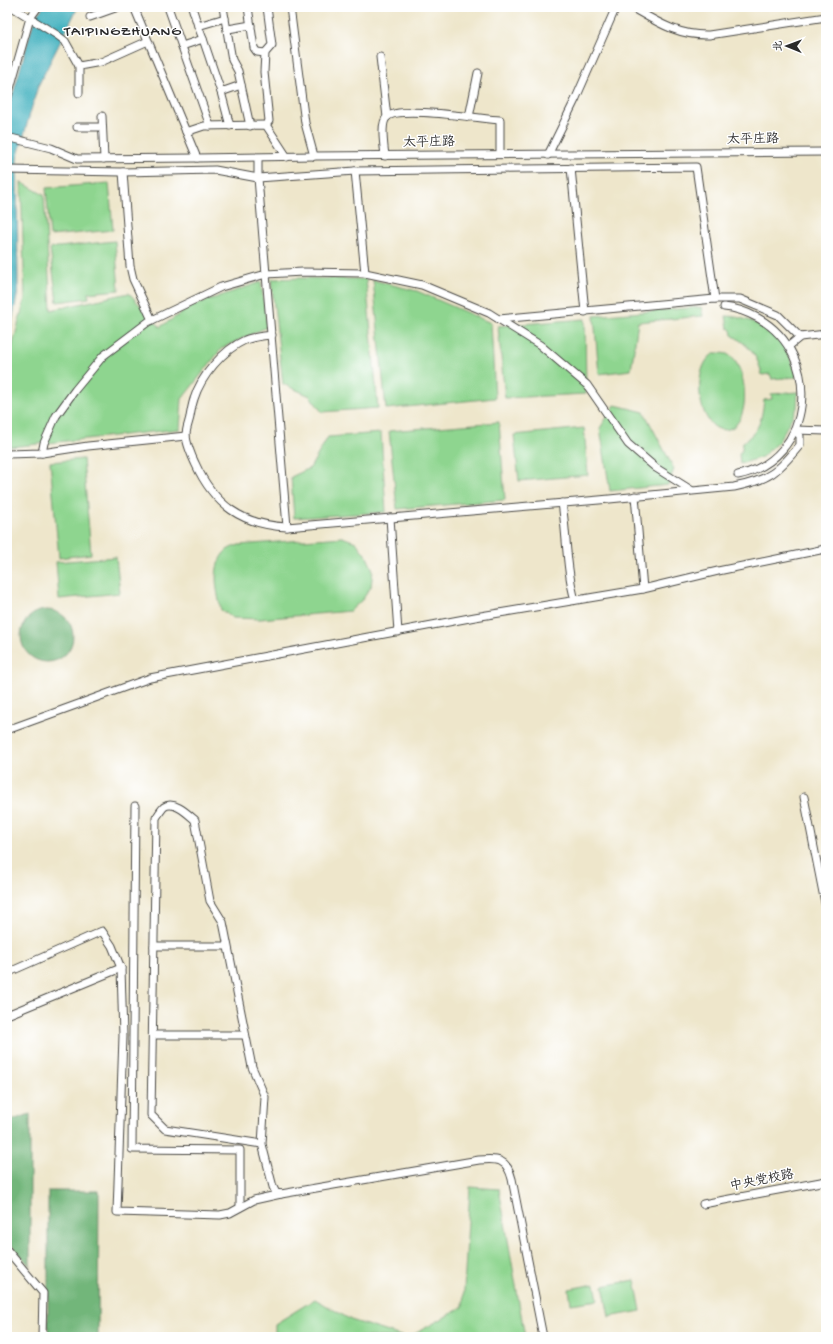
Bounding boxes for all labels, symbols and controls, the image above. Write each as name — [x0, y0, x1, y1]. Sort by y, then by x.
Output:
district label: TAIPINGZHUANG — [63, 23, 182, 41]
north arrow — [767, 26, 807, 66]
text: 北 — [773, 40, 785, 51]
street label: 太平庄路 — [727, 131, 779, 148]
street label: 太平庄路 — [403, 134, 455, 151]
street label: 中央党校路 — [728, 1166, 795, 1195]

